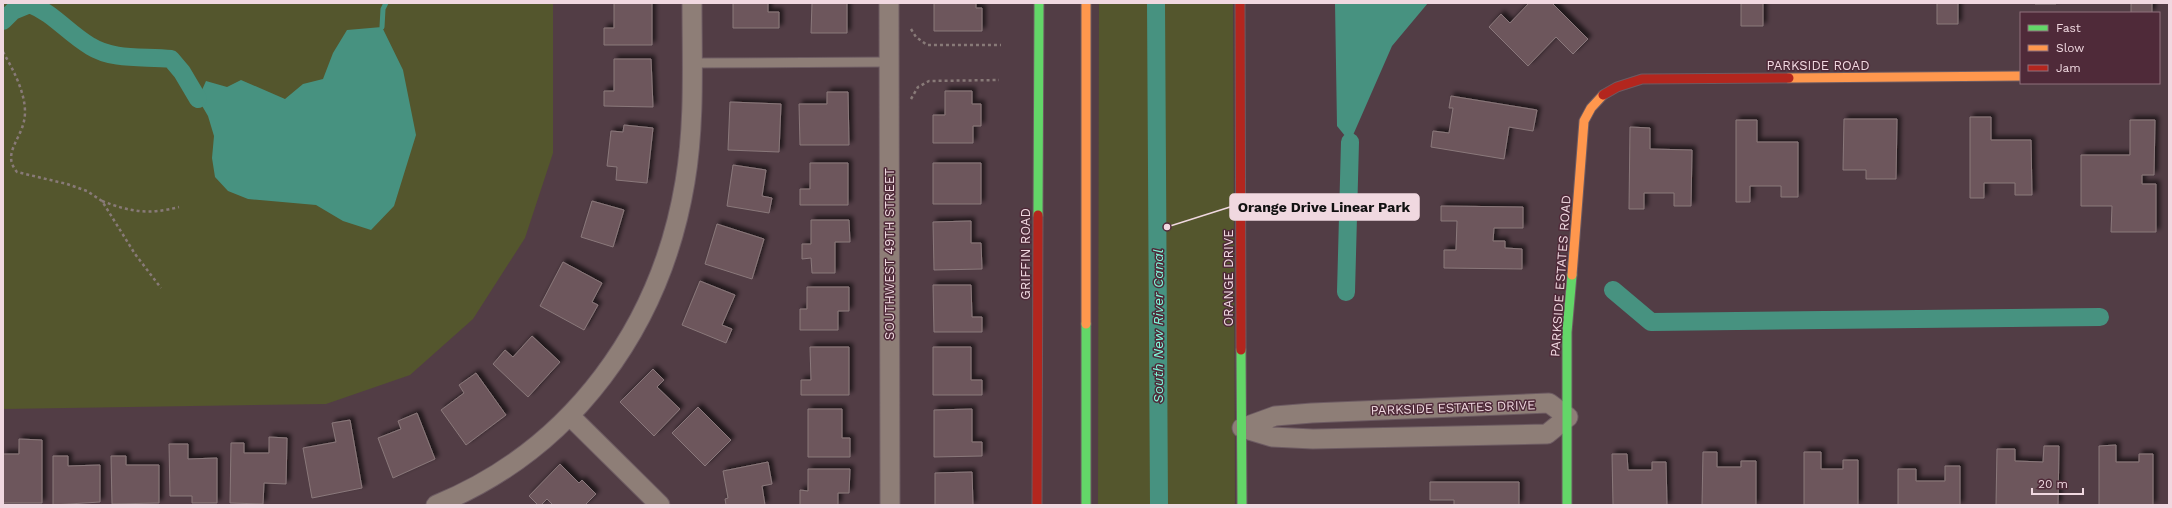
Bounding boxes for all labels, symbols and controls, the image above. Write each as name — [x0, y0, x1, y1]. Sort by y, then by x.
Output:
legend — [2020, 12, 2160, 84]
text: Fast — [2056, 21, 2081, 35]
text: Slow — [2056, 41, 2084, 55]
street label: PARKSIDE ROAD — [1766, 58, 1870, 73]
text: Jam — [2056, 61, 2081, 75]
street label: SOUTHWEST 49TH STREET — [882, 168, 897, 340]
callout: Orange Drive Linear Park — [1230, 194, 1419, 220]
street label: PARKSIDE ESTATES ROAD — [1547, 195, 1574, 358]
text: Orange Drive Linear Park — [1238, 199, 1410, 215]
street label: GRIFFIN ROAD — [1018, 208, 1033, 300]
street label: ORANGE DRIVE — [1221, 229, 1236, 327]
water label: South New River Canal — [1150, 249, 1166, 403]
street label: PARKSIDE ESTATES DRIVE — [1370, 397, 1536, 418]
scale bar — [2032, 470, 2083, 496]
text: 20 m — [2038, 477, 2068, 491]

